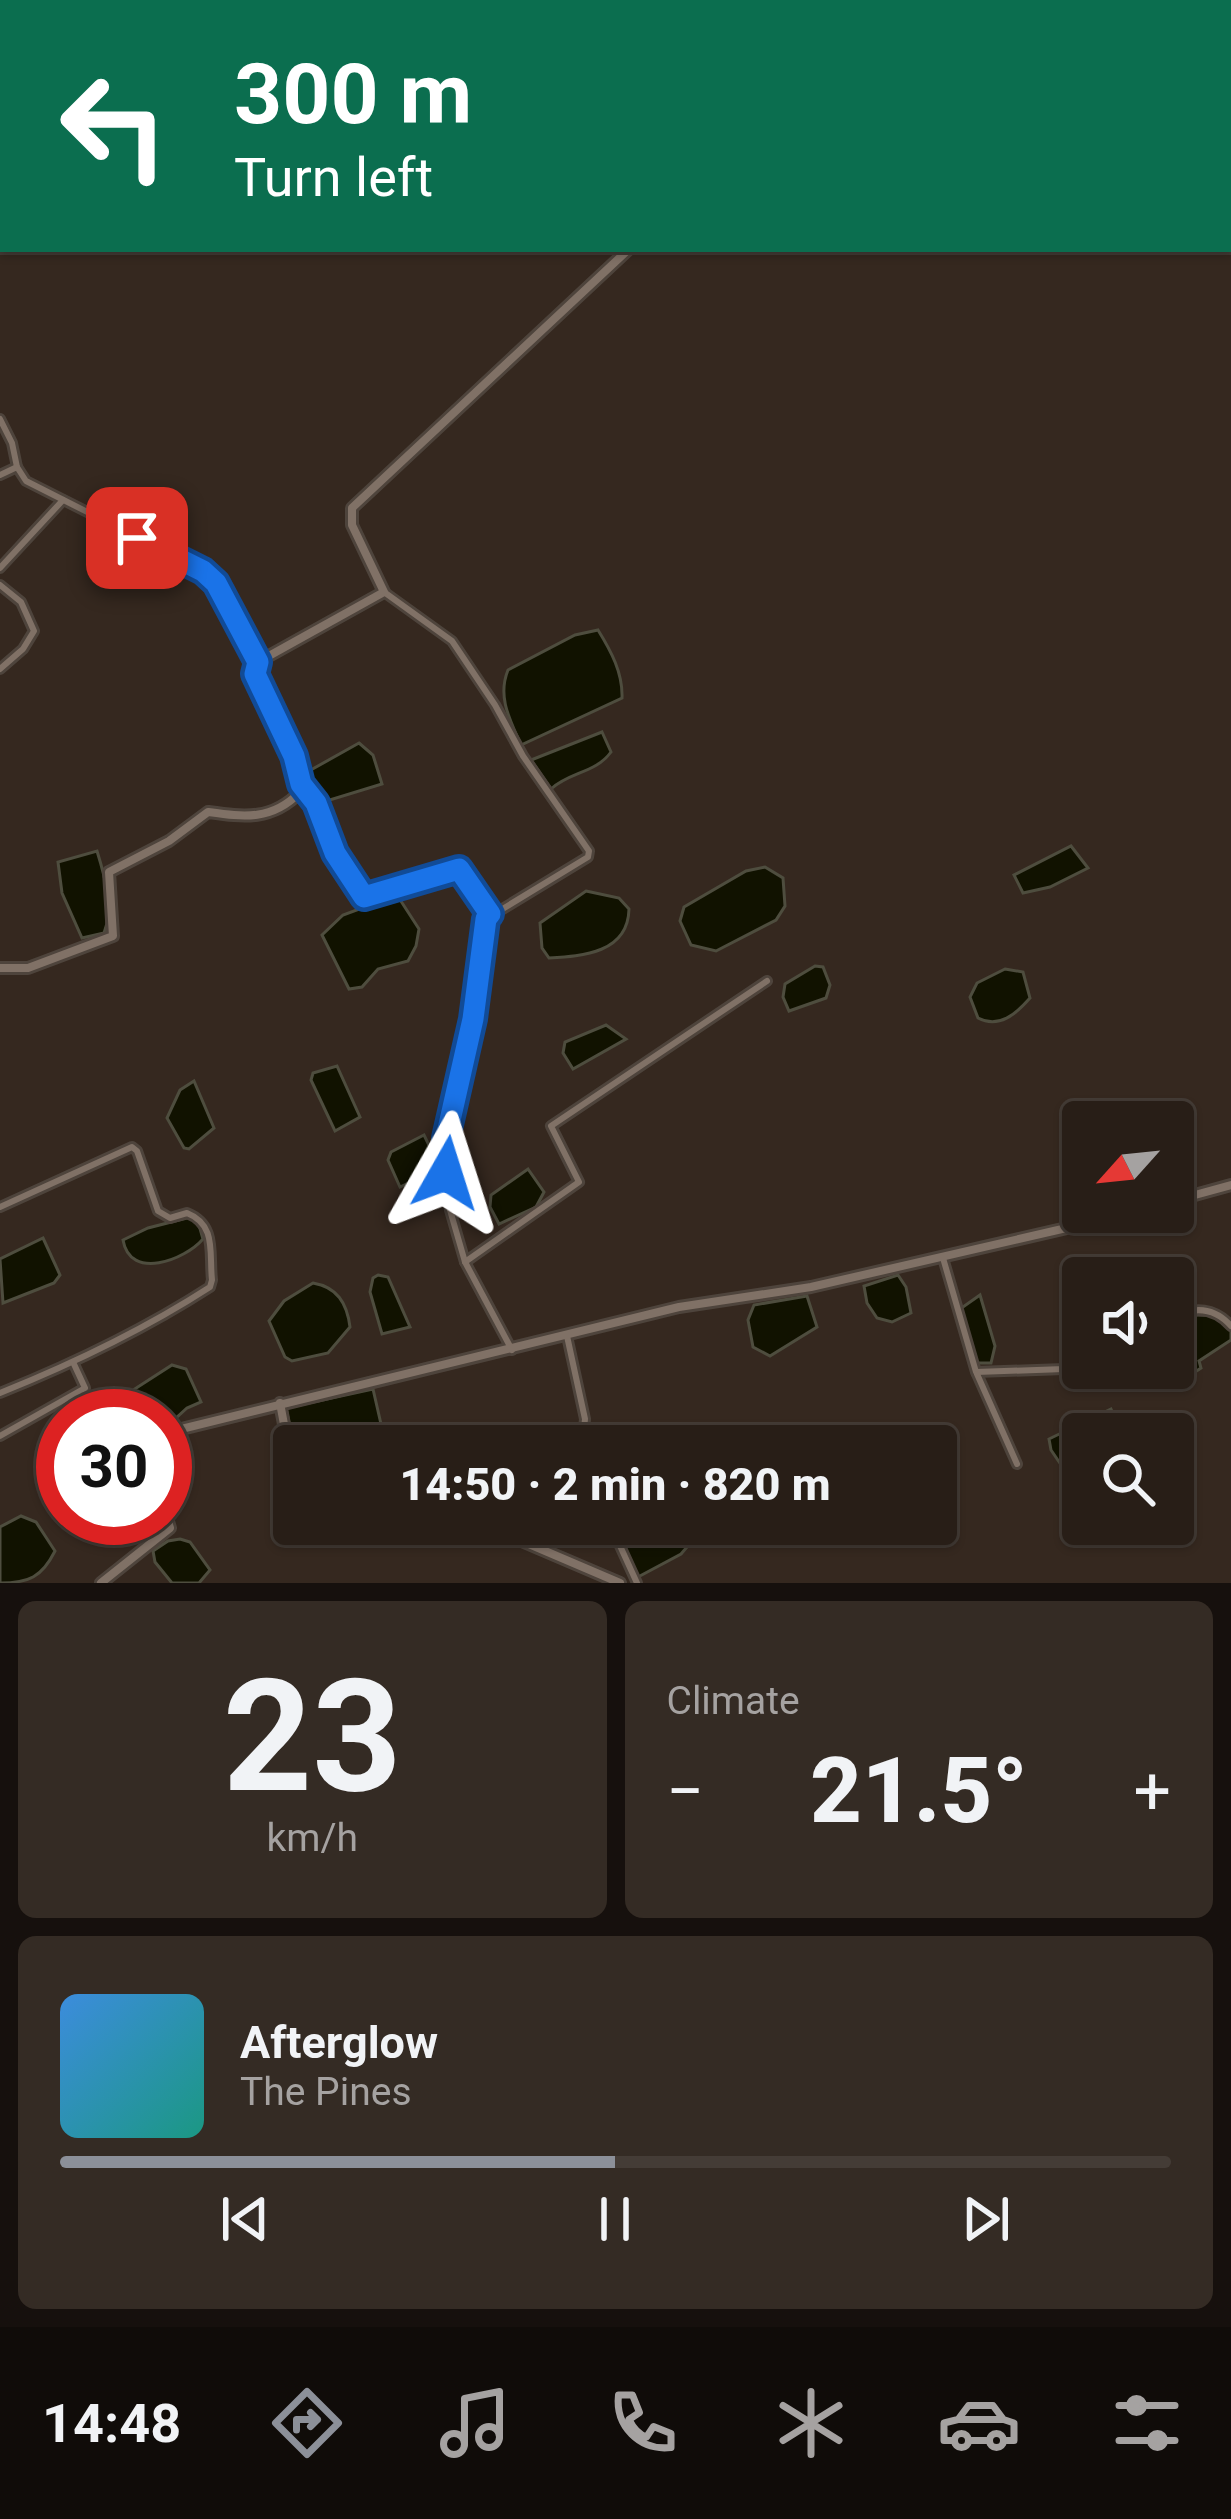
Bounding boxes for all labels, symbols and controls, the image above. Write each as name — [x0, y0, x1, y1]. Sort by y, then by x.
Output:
text: 300 m — [234, 45, 472, 144]
icon: left — [36, 48, 192, 204]
text: Turn left — [234, 146, 433, 209]
pin — [86, 487, 188, 589]
icon: arrive — [104, 505, 170, 571]
north arrow — [1062, 1101, 1194, 1233]
map controls — [1062, 1101, 1194, 1545]
position arrow — [383, 1110, 509, 1236]
button: sound — [1062, 1257, 1194, 1389]
speed limit sign: 30 — [36, 1389, 192, 1545]
button: search — [1062, 1413, 1194, 1545]
text: 14:50 · 2 min · 820 m — [399, 1458, 831, 1511]
text: 23 — [223, 1645, 402, 1828]
text: Climate — [667, 1678, 800, 1724]
text: 21.5° — [810, 1739, 1028, 1844]
text: − — [667, 1753, 704, 1830]
text: + — [1134, 1753, 1171, 1830]
text: km/h — [266, 1815, 358, 1861]
text: Afterglow — [240, 2016, 438, 2069]
text: The Pines — [240, 2069, 412, 2115]
icon: previous — [212, 2186, 278, 2252]
icon: pause — [582, 2186, 648, 2252]
icon: next — [953, 2186, 1019, 2252]
icon: directions — [265, 2381, 349, 2465]
icon: music — [433, 2381, 517, 2465]
icon: phone — [601, 2381, 685, 2465]
icon: climate — [769, 2381, 853, 2465]
icon: car — [937, 2381, 1021, 2465]
icon: filters — [1105, 2381, 1189, 2465]
text: 14:48 — [42, 2392, 181, 2455]

